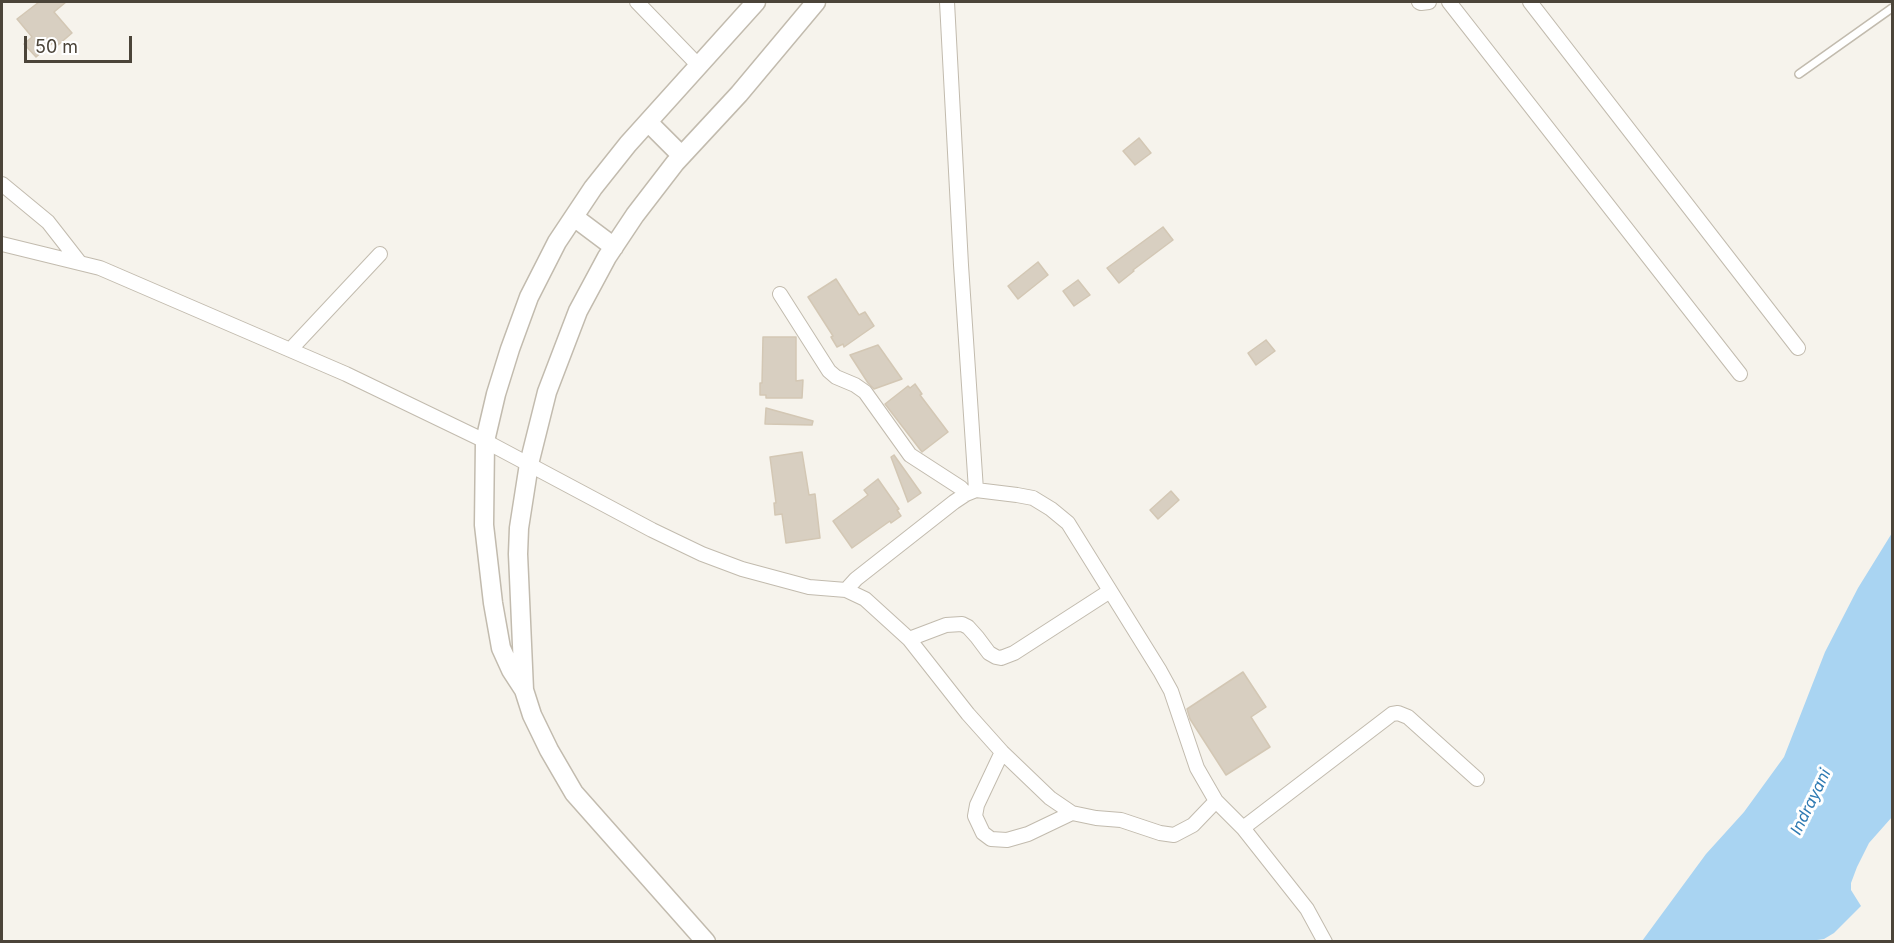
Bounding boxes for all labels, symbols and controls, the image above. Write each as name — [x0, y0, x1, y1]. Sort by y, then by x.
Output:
scale bar — [27, 24, 135, 62]
text: 50 m — [35, 36, 78, 57]
water label: Indrayani — [1787, 766, 1835, 838]

